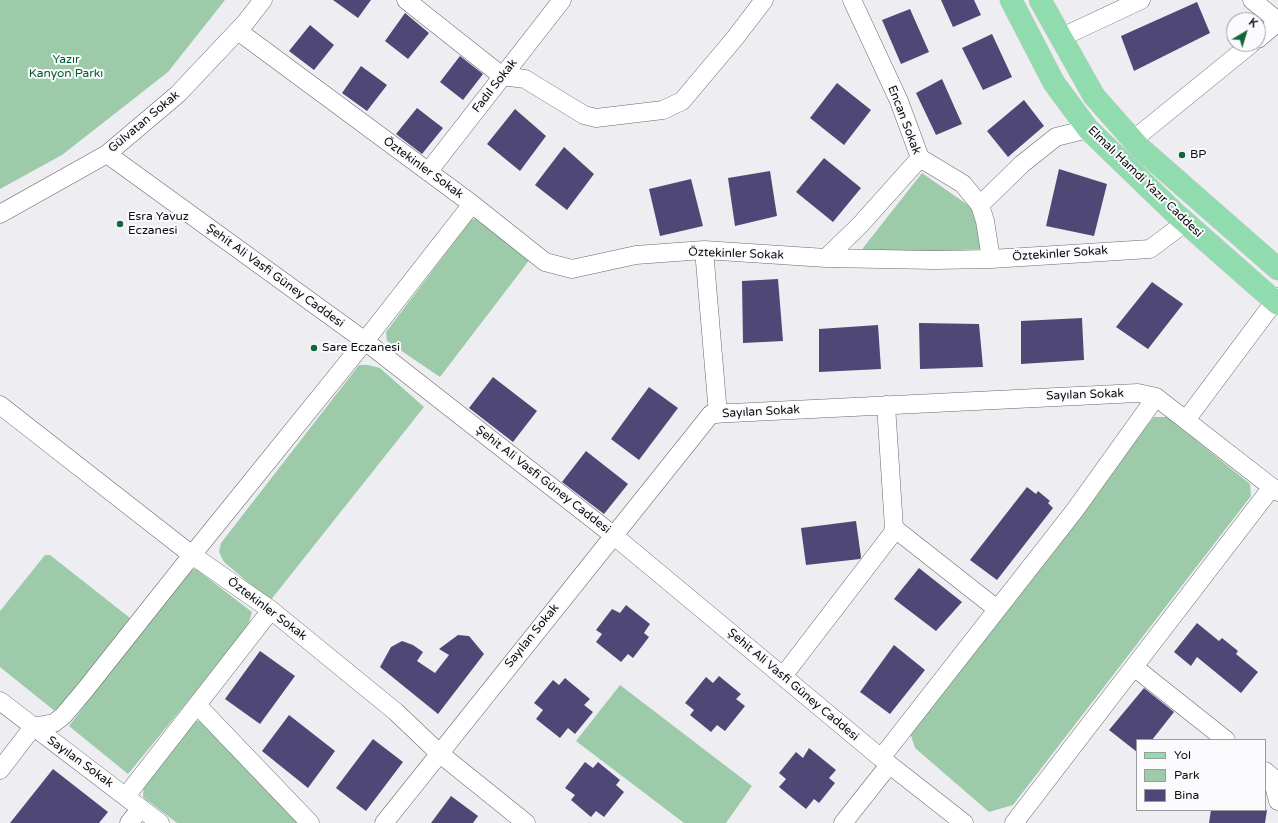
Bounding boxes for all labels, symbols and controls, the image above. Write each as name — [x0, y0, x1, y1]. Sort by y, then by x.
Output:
north arrow — [1226, 12, 1266, 52]
text: K — [1246, 16, 1260, 30]
park label: Yazır Kanyon Parkı — [29, 53, 103, 81]
street label: Fadıl Sokak — [470, 56, 520, 116]
street label: Encan Sokak — [884, 83, 924, 157]
street label: Gülvatan Sokak — [106, 88, 182, 156]
street label: Elmalı Hamdi Yazır Caddesi — [1085, 123, 1205, 241]
street label: Öztekinler Sokak — [380, 134, 466, 202]
place label: BP — [1190, 148, 1206, 162]
marker: BP — [1177, 150, 1187, 160]
place label: Esra Yavuz Eczanesi — [128, 210, 189, 238]
marker: Esra Yavuz Eczanesi — [115, 219, 125, 229]
street label: Şehit Ali Vasfi Güney Caddesi — [203, 221, 347, 331]
street label: Öztekinler Sokak — [1012, 243, 1108, 265]
street label: Öztekinler Sokak — [688, 245, 784, 263]
place label: Sare Eczanesi — [322, 341, 400, 355]
marker: Sare Eczanesi — [309, 343, 319, 353]
street label: Sayılan Sokak — [1046, 386, 1124, 404]
street label: Sayılan Sokak — [722, 403, 800, 421]
street label: Şehit Ali Vasfi Güney Caddesi — [473, 423, 613, 537]
street label: Öztekinler Sokak — [224, 574, 310, 644]
street label: Sayılan Sokak — [502, 601, 562, 671]
street label: Şehit Ali Vasfi Güney Caddesi — [724, 626, 862, 744]
street label: Sayılan Sokak — [44, 733, 116, 791]
legend — [1136, 739, 1266, 811]
text: Yol — [1174, 748, 1191, 762]
text: Park — [1174, 768, 1200, 782]
text: Bina — [1174, 788, 1199, 802]

